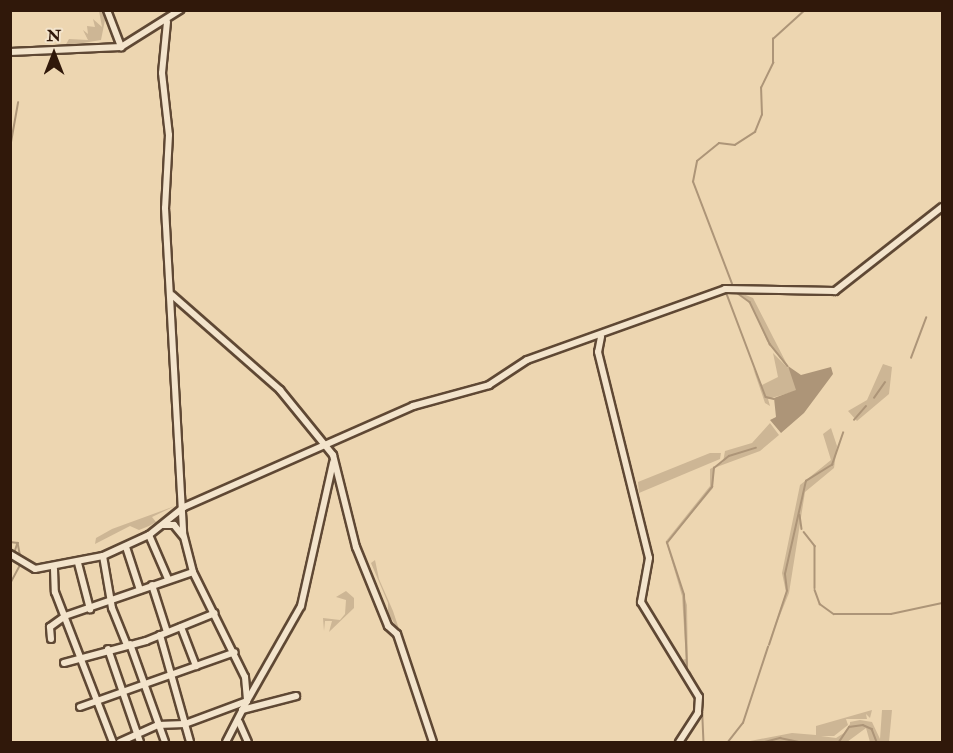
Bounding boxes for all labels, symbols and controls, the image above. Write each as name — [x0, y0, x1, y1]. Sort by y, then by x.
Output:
north arrow — [24, 24, 84, 84]
text: N — [47, 26, 61, 46]

